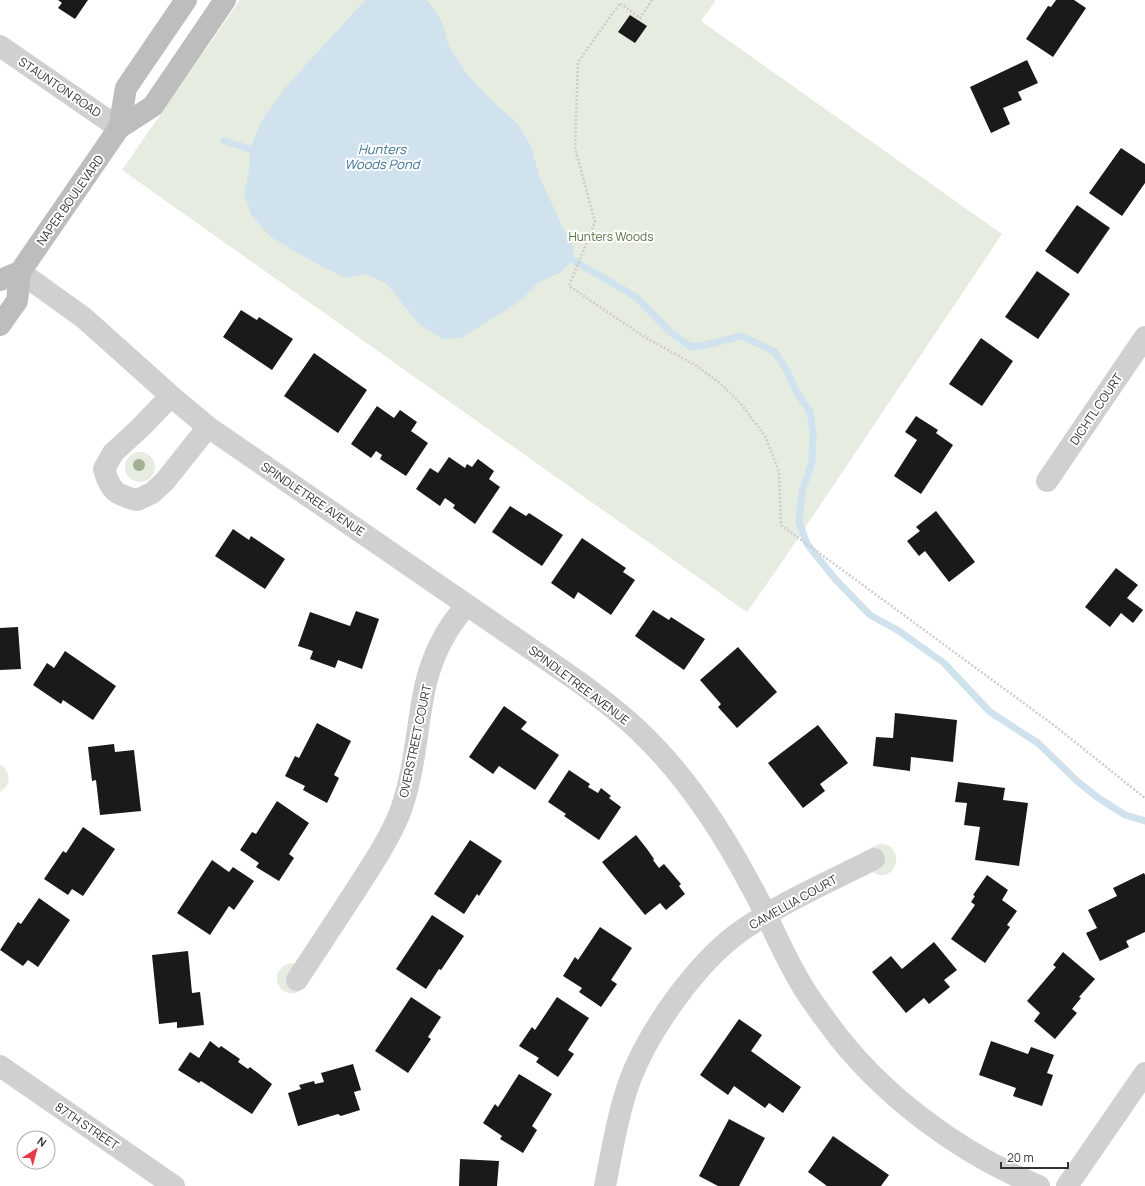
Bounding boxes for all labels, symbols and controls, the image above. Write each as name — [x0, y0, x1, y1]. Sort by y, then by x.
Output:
street label: STAUNTON ROAD — [15, 53, 105, 121]
water label: Hunters Woods Pond — [345, 140, 422, 173]
street label: NAPER BOULEVARD — [32, 151, 108, 249]
park label: Hunters Woods — [569, 228, 653, 245]
street label: DICHTL COURT — [1066, 369, 1127, 448]
street label: SPINDLETREE AVENUE — [258, 458, 368, 540]
street label: SPINDLETREE AVENUE — [525, 642, 633, 729]
street label: OVERSTREET COURT — [395, 682, 435, 799]
street label: CAMELLIA COURT — [746, 870, 841, 933]
street label: 87TH STREET — [52, 1098, 123, 1154]
north arrow — [16, 1130, 56, 1170]
text: N — [35, 1133, 50, 1150]
scale bar — [1001, 1144, 1068, 1170]
text: 20 m — [1007, 1149, 1034, 1166]

